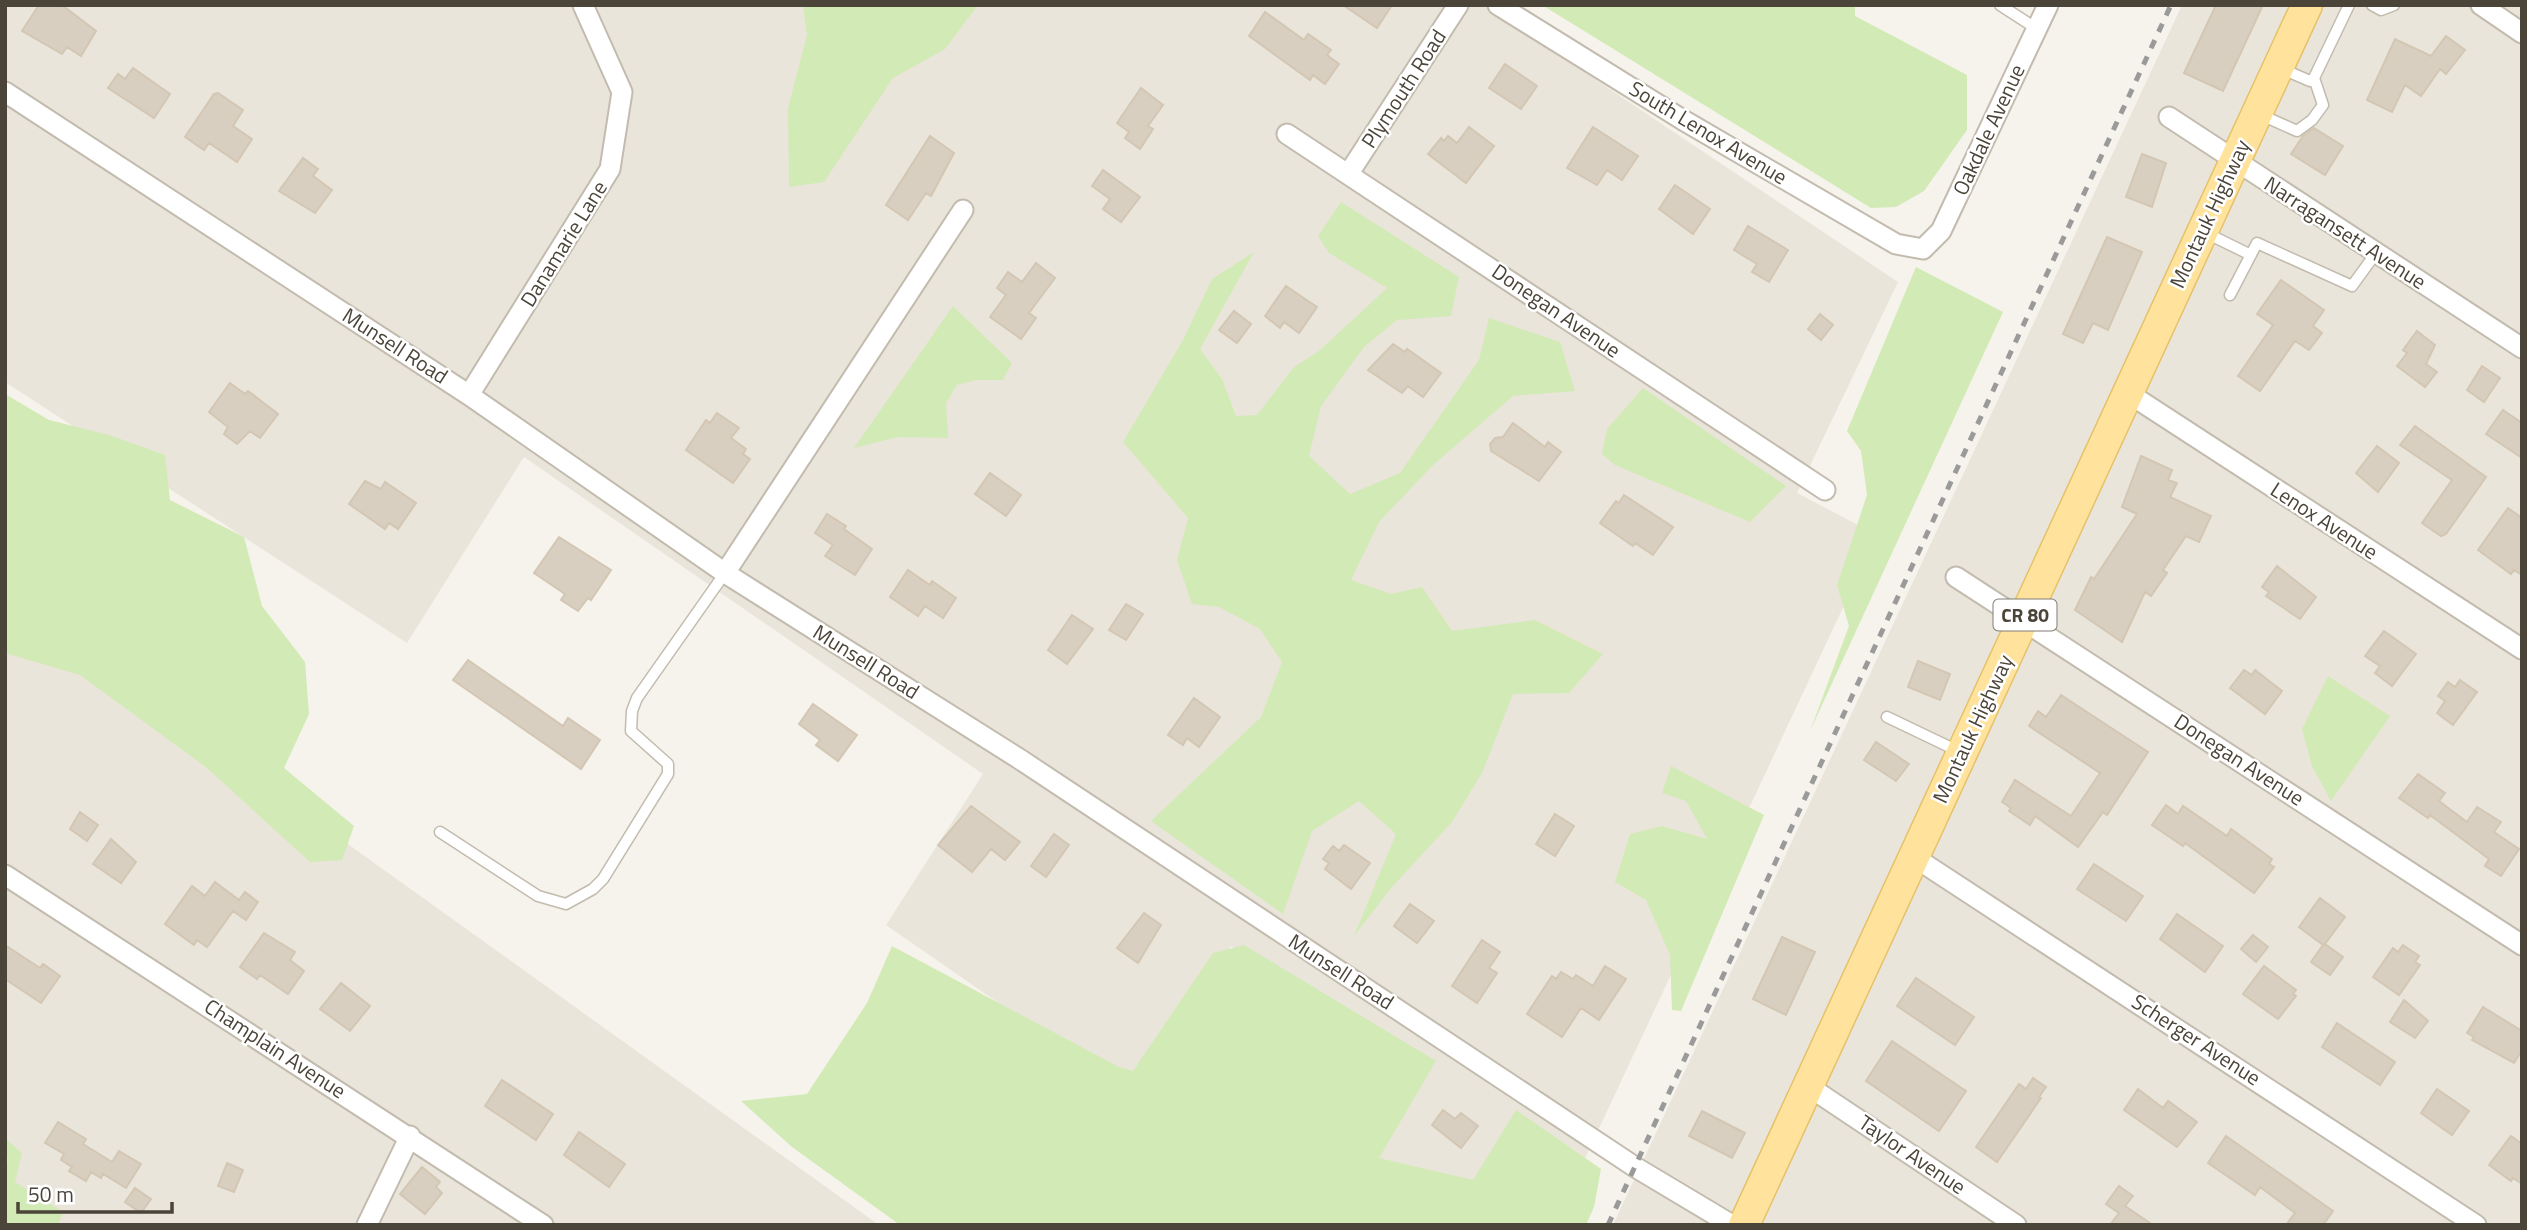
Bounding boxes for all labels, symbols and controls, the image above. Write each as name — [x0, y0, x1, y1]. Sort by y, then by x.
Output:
street label: Plymouth Road — [1353, 23, 1454, 154]
street label: Oakdale Avenue — [1944, 59, 2033, 201]
street label: South Lenox Avenue — [1623, 72, 1794, 192]
street label: Montauk Highway — [2161, 134, 2258, 293]
street label: Narragansett Avenue — [2258, 168, 2433, 297]
street label: Danamarie Lane — [512, 174, 615, 313]
street label: Donegan Avenue — [1486, 255, 1627, 365]
street label: Munsell Road — [336, 299, 455, 391]
street label: Lenox Avenue — [2264, 473, 2385, 567]
road number: CR 80 — [1994, 600, 2056, 630]
street label: Munsell Road — [807, 616, 926, 707]
street label: Montauk Highway — [1924, 649, 2021, 808]
street label: Donegan Avenue — [2168, 705, 2311, 813]
street label: Munsell Road — [1282, 925, 1401, 1017]
street label: Scherger Avenue — [2126, 985, 2268, 1093]
street label: Champlain Avenue — [198, 990, 353, 1106]
street label: Taylor Avenue — [1853, 1106, 1973, 1202]
scale bar — [18, 1170, 172, 1214]
text: 50 m — [28, 1178, 74, 1210]

